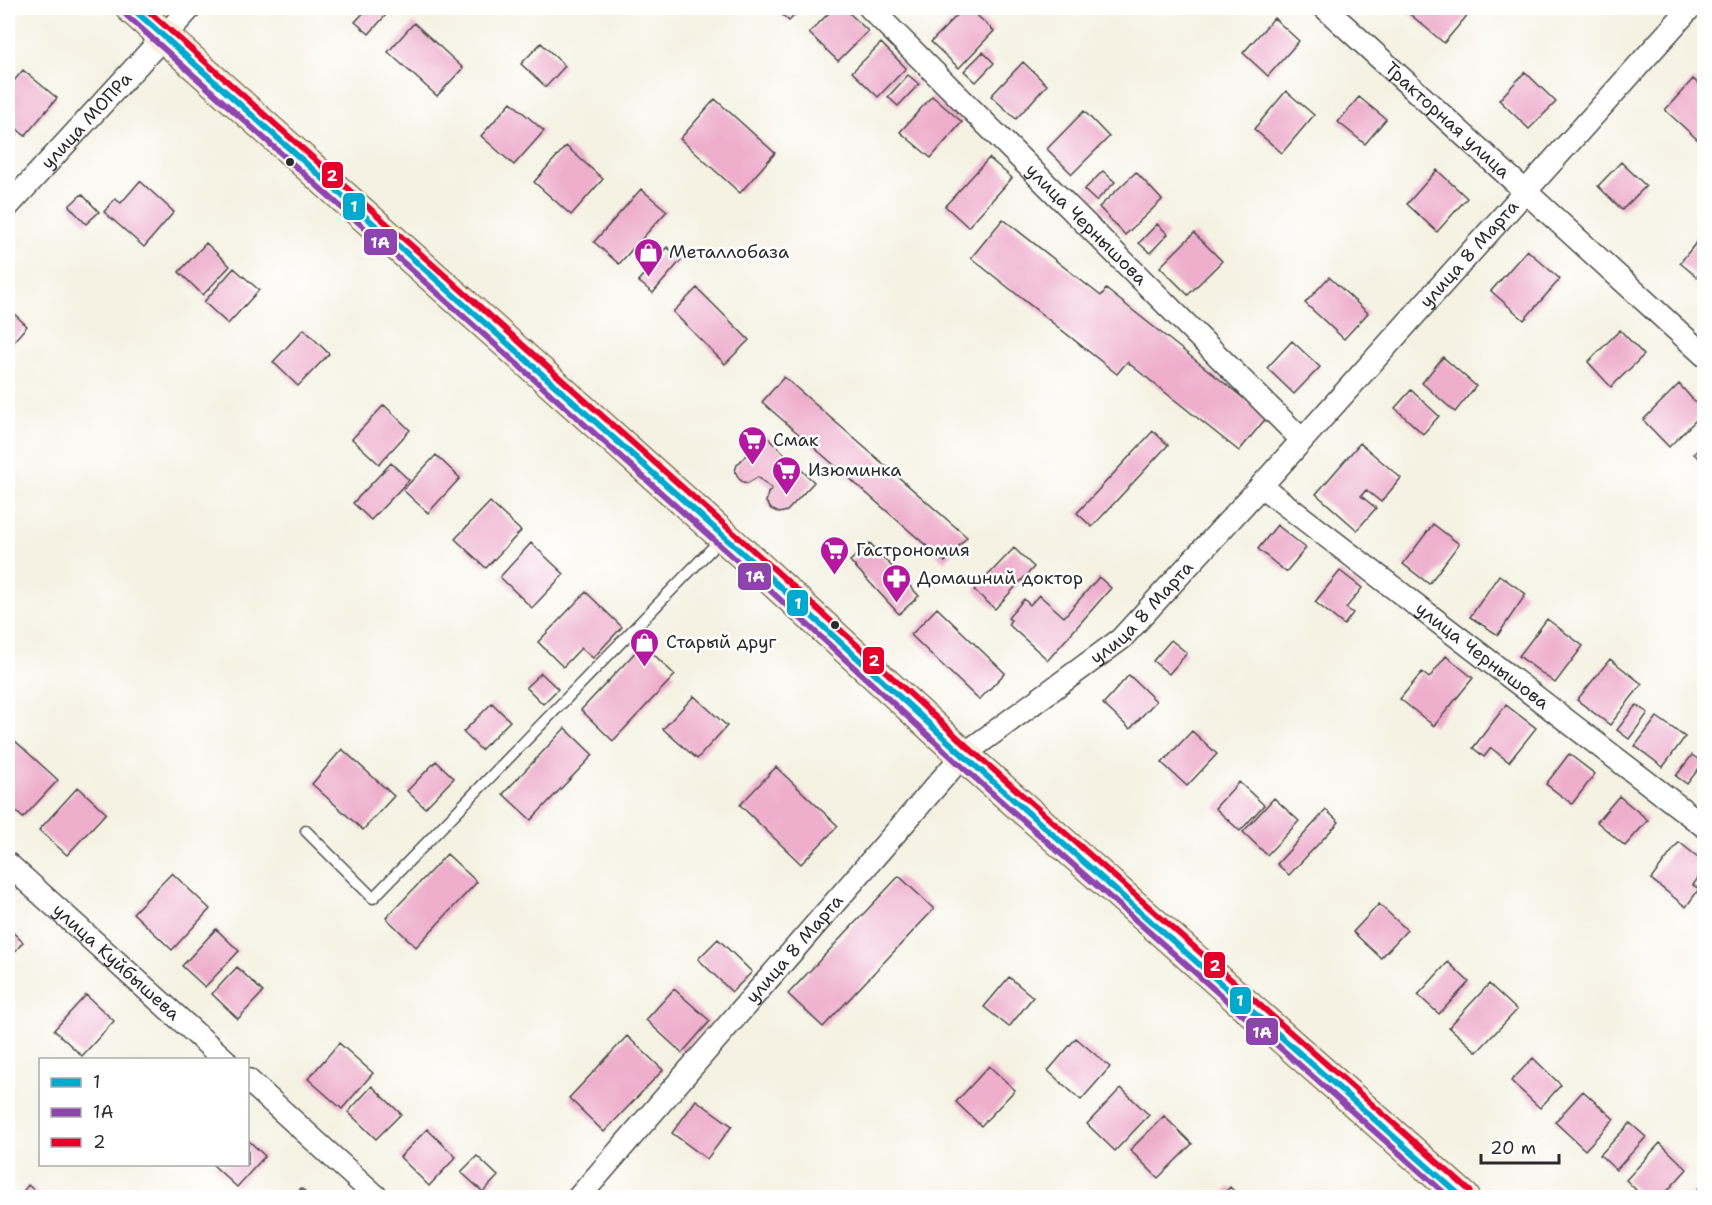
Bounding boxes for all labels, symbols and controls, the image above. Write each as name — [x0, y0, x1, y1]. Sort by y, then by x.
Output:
street label: Тракторная улица — [1380, 57, 1515, 184]
street label: улица МОПРа — [36, 67, 137, 174]
unlabelled marker — [284, 156, 296, 168]
street label: улица Чернышова — [1020, 158, 1152, 290]
line badge: 2 — [321, 161, 344, 189]
text: 2 — [326, 165, 338, 186]
line badge: 1 — [342, 192, 366, 221]
street label: улица 8 Марта — [1414, 195, 1524, 313]
text: 1 — [350, 196, 358, 217]
line badge: 1А — [363, 228, 398, 256]
text: 1А — [370, 232, 390, 253]
shop icon: Металлобаза — [632, 236, 664, 278]
place label: Металлобаза — [669, 240, 789, 264]
supermarket icon: Смак — [736, 424, 768, 466]
place label: Смак — [773, 428, 819, 452]
supermarket icon: Изюминка — [771, 454, 803, 496]
place label: Изюминка — [808, 458, 902, 482]
supermarket icon: Гастрономия — [819, 534, 851, 576]
place label: Гастрономия — [856, 538, 970, 562]
street label: улица 8 Марта — [1085, 556, 1198, 670]
line badge: 1А — [737, 562, 772, 591]
pharmacy icon: Домашний доктор — [880, 562, 912, 604]
text: 1А — [745, 566, 765, 587]
place label: Домашний доктор — [917, 566, 1083, 590]
line badge: 1 — [786, 589, 809, 617]
text: 1 — [794, 593, 802, 614]
street label: улица Чернышова — [1411, 597, 1554, 715]
unlabelled marker — [829, 619, 841, 631]
shop icon: Старый друг — [629, 626, 661, 668]
place label: Старый друг — [666, 630, 777, 654]
line badge: 2 — [862, 646, 885, 675]
text: 2 — [868, 650, 880, 671]
street label: улица 8 Марта — [740, 889, 849, 1009]
street label: улица Куйбышева — [48, 898, 185, 1026]
line badge: 2 — [1203, 951, 1226, 979]
text: 2 — [1209, 955, 1221, 976]
line badge: 1 — [1229, 986, 1252, 1015]
text: 1 — [1236, 990, 1244, 1011]
line badge: 1А — [1245, 1017, 1279, 1046]
text: 1А — [1252, 1022, 1272, 1043]
legend — [39, 1058, 249, 1166]
text: 1 — [93, 1070, 101, 1094]
text: 1А — [93, 1100, 114, 1124]
scale bar — [1481, 1127, 1559, 1165]
text: 2 — [93, 1130, 106, 1154]
text: 20 m — [1490, 1136, 1536, 1160]

